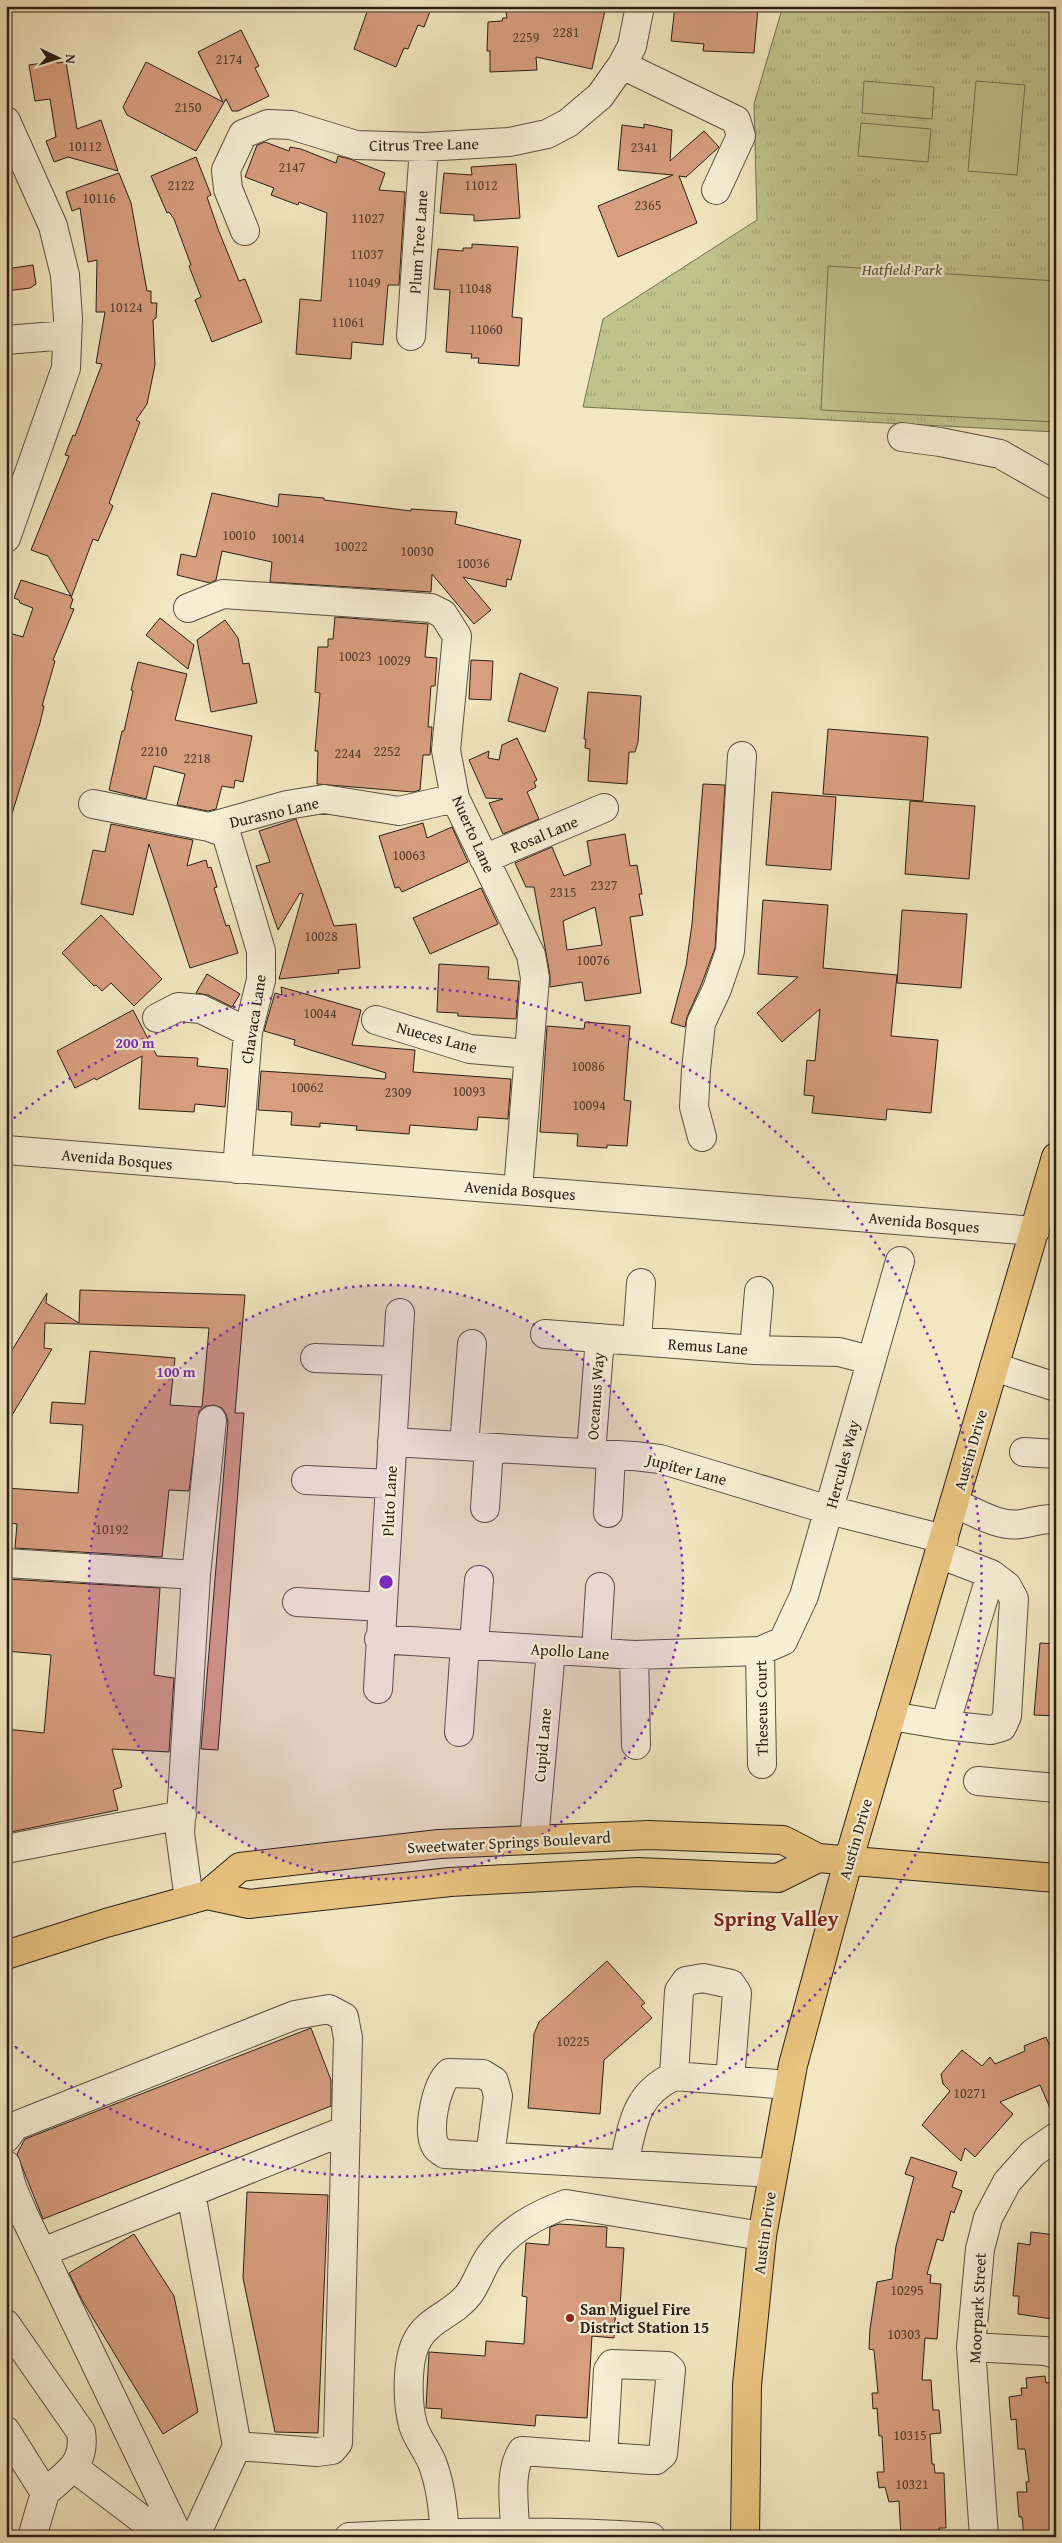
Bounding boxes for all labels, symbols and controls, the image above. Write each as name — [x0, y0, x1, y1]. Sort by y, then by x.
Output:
house number: 2281 — [553, 22, 579, 42]
house number: 2259 — [513, 27, 540, 47]
north arrow — [32, 32, 82, 82]
house number: 2174 — [216, 49, 243, 69]
text: N — [61, 54, 81, 65]
house number: 2150 — [175, 97, 202, 117]
street label: Citrus Tree Lane — [369, 131, 479, 157]
house number: 10112 — [68, 136, 102, 156]
house number: 2341 — [631, 137, 657, 157]
house number: 2147 — [279, 157, 306, 177]
house number: 2122 — [168, 175, 194, 195]
house number: 11012 — [464, 175, 498, 195]
house number: 10116 — [82, 188, 116, 208]
street label: Plum Tree Lane — [402, 189, 434, 295]
house number: 2365 — [635, 195, 661, 215]
house number: 11027 — [351, 208, 385, 228]
house number: 11037 — [350, 244, 384, 264]
park label: Hatfield Park — [861, 257, 943, 281]
house number: 11049 — [347, 272, 381, 292]
house number: 11048 — [458, 278, 492, 298]
house number: 10124 — [109, 297, 143, 317]
house number: 11061 — [331, 312, 365, 332]
house number: 11060 — [469, 319, 503, 339]
house number: 10010 — [222, 525, 256, 545]
house number: 10014 — [271, 528, 305, 548]
house number: 10022 — [334, 536, 368, 556]
house number: 10030 — [400, 541, 434, 561]
house number: 10036 — [456, 553, 490, 573]
house number: 10023 — [338, 646, 372, 666]
house number: 10029 — [377, 650, 411, 670]
house number: 2210 — [141, 741, 168, 761]
house number: 2252 — [374, 741, 400, 761]
house number: 2244 — [335, 743, 362, 763]
house number: 2218 — [184, 748, 211, 768]
street label: Durasno Lane — [227, 790, 321, 834]
street label: Nuerto Lane — [446, 791, 502, 877]
street label: Rosal Lane — [507, 809, 581, 859]
house number: 10063 — [392, 845, 426, 865]
house number: 2327 — [591, 875, 618, 895]
house number: 2315 — [550, 882, 576, 902]
house number: 10028 — [304, 926, 338, 946]
house number: 10076 — [576, 950, 610, 970]
street label: Chavaca Lane — [234, 973, 272, 1065]
house number: 10044 — [303, 1003, 337, 1023]
street label: Nueces Lane — [394, 1015, 480, 1059]
text: 200 m — [115, 1032, 155, 1053]
house number: 10086 — [571, 1056, 605, 1076]
house number: 10062 — [290, 1077, 324, 1097]
house number: 10093 — [452, 1081, 486, 1101]
house number: 2309 — [385, 1082, 412, 1102]
house number: 10094 — [572, 1095, 606, 1115]
street label: Avenida Bosques — [60, 1142, 174, 1176]
street label: Avenida Bosques — [463, 1174, 577, 1206]
street label: Avenida Bosques — [867, 1205, 981, 1239]
street label: Remus Lane — [667, 1331, 749, 1361]
street label: Oceanus Way — [580, 1351, 610, 1441]
text: 100 m — [156, 1361, 196, 1382]
street label: Austin Drive — [947, 1407, 993, 1493]
street label: Hercules Way — [819, 1417, 865, 1511]
street label: Jupiter Lane — [642, 1446, 730, 1491]
street label: Pluto Lane — [375, 1465, 403, 1537]
house number: 10192 — [95, 1519, 129, 1539]
centre of rings — [377, 1573, 395, 1591]
street label: Apollo Lane — [530, 1636, 610, 1666]
street label: Theseus Court — [748, 1660, 774, 1756]
street label: Cupid Lane — [527, 1707, 557, 1783]
street label: Austin Drive — [832, 1796, 878, 1882]
street label: Sweetwater Springs Boulevard — [407, 1825, 612, 1859]
district label: Spring Valley — [714, 1903, 839, 1934]
house number: 10225 — [556, 2031, 590, 2051]
house number: 10271 — [953, 2083, 987, 2103]
street label: Austin Drive — [746, 2190, 782, 2276]
street label: Moorpark Street — [962, 2252, 992, 2364]
house number: 10295 — [890, 2280, 924, 2300]
place label: San Miguel Fire District Station 15 — [580, 2297, 709, 2339]
marker: San Miguel Fire District Station 15 — [564, 2312, 576, 2324]
house number: 10303 — [887, 2324, 921, 2344]
house number: 10315 — [893, 2425, 927, 2445]
house number: 10321 — [895, 2474, 929, 2494]

